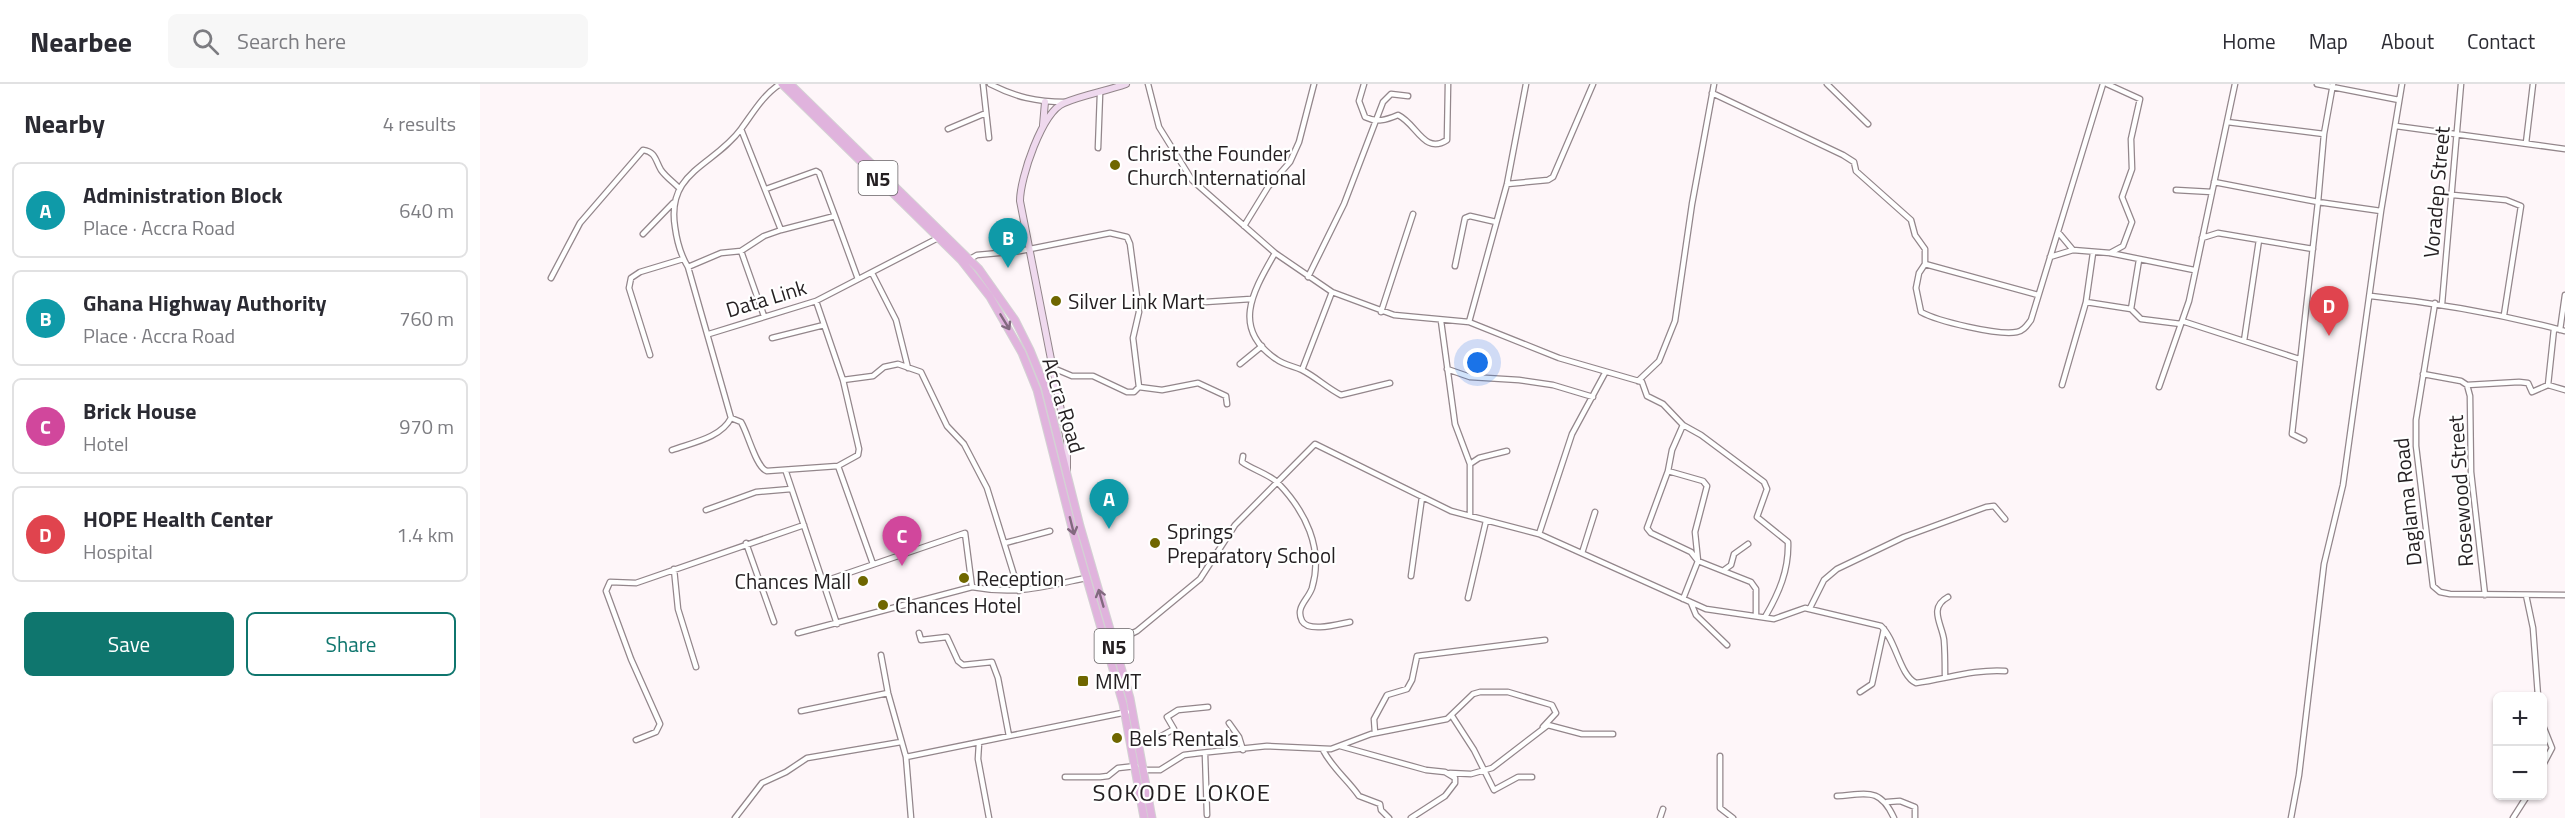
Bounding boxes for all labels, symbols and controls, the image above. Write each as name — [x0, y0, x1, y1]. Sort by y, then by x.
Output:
search box — [168, 14, 588, 68]
text: Nearbee — [30, 20, 132, 63]
text: Search here — [237, 24, 346, 58]
icon: search — [189, 25, 222, 58]
text: Home — [2222, 25, 2276, 57]
text: Map — [2309, 25, 2348, 57]
text: About — [2381, 25, 2434, 57]
text: Contact — [2467, 25, 2535, 57]
text: Nearby — [24, 104, 105, 143]
text: 4 results — [383, 108, 456, 139]
street label: Voradep Street — [2414, 124, 2458, 259]
place label: Christ the Founder Church International — [1127, 137, 1306, 193]
marker: Christ the Founder Church International — [1108, 158, 1122, 172]
road number: N5 — [858, 161, 898, 195]
text: Administration Block — [83, 178, 283, 212]
text: A — [39, 195, 52, 226]
text: 640 m — [399, 195, 454, 226]
text: Place · Accra Road — [83, 212, 235, 243]
pin: B — [988, 218, 1028, 268]
street label: Data Link — [722, 271, 810, 325]
place label: Silver Link Mart — [1068, 285, 1205, 317]
text: Ghana Highway Authority — [83, 286, 327, 320]
pin: D — [2310, 286, 2348, 336]
marker: Silver Link Mart — [1049, 294, 1063, 308]
text: B — [39, 303, 52, 334]
text: 760 m — [399, 303, 454, 334]
one-way arrow — [1000, 313, 1012, 330]
text: Place · Accra Road — [83, 320, 235, 351]
your location — [1463, 348, 1492, 377]
street label: Accra Road — [1034, 353, 1094, 457]
text: Brick House — [83, 394, 196, 428]
text: C — [40, 411, 51, 442]
text: 970 m — [399, 411, 454, 442]
street label: Rosewood Street — [2439, 413, 2481, 568]
text: Hotel — [83, 428, 129, 459]
street label: Daglama Road — [2384, 436, 2430, 568]
pin: A — [1090, 480, 1128, 529]
text: HOPE Health Center — [83, 502, 273, 536]
place label: Springs Preparatory School — [1167, 515, 1336, 571]
pin: C — [882, 516, 922, 566]
one-way arrow — [1067, 516, 1078, 535]
text: D — [39, 519, 52, 550]
text: 1.4 km — [397, 519, 454, 550]
text: Hospital — [83, 536, 153, 567]
marker: Springs Preparatory School — [1148, 536, 1162, 550]
place label: Reception — [976, 562, 1064, 594]
place label: Chances Mall — [735, 565, 851, 597]
marker: Reception — [957, 571, 971, 585]
marker: Chances Mall — [856, 574, 870, 588]
place label: Chances Hotel — [895, 589, 1021, 621]
one-way arrow — [1094, 589, 1106, 608]
marker: Chances Hotel — [876, 598, 890, 612]
button: Save — [24, 612, 234, 676]
button: Share — [246, 612, 456, 676]
road number: N5 — [1094, 629, 1134, 663]
place label: MMT — [1095, 665, 1141, 697]
marker: MMT — [1076, 674, 1090, 688]
map controls — [2493, 692, 2547, 800]
button: + — [2493, 692, 2547, 746]
place label: Bels Rentals — [1129, 722, 1239, 754]
marker: Bels Rentals — [1110, 731, 1124, 745]
button: − — [2493, 746, 2547, 800]
district label: SOKODE LOKOE — [1092, 774, 1272, 810]

